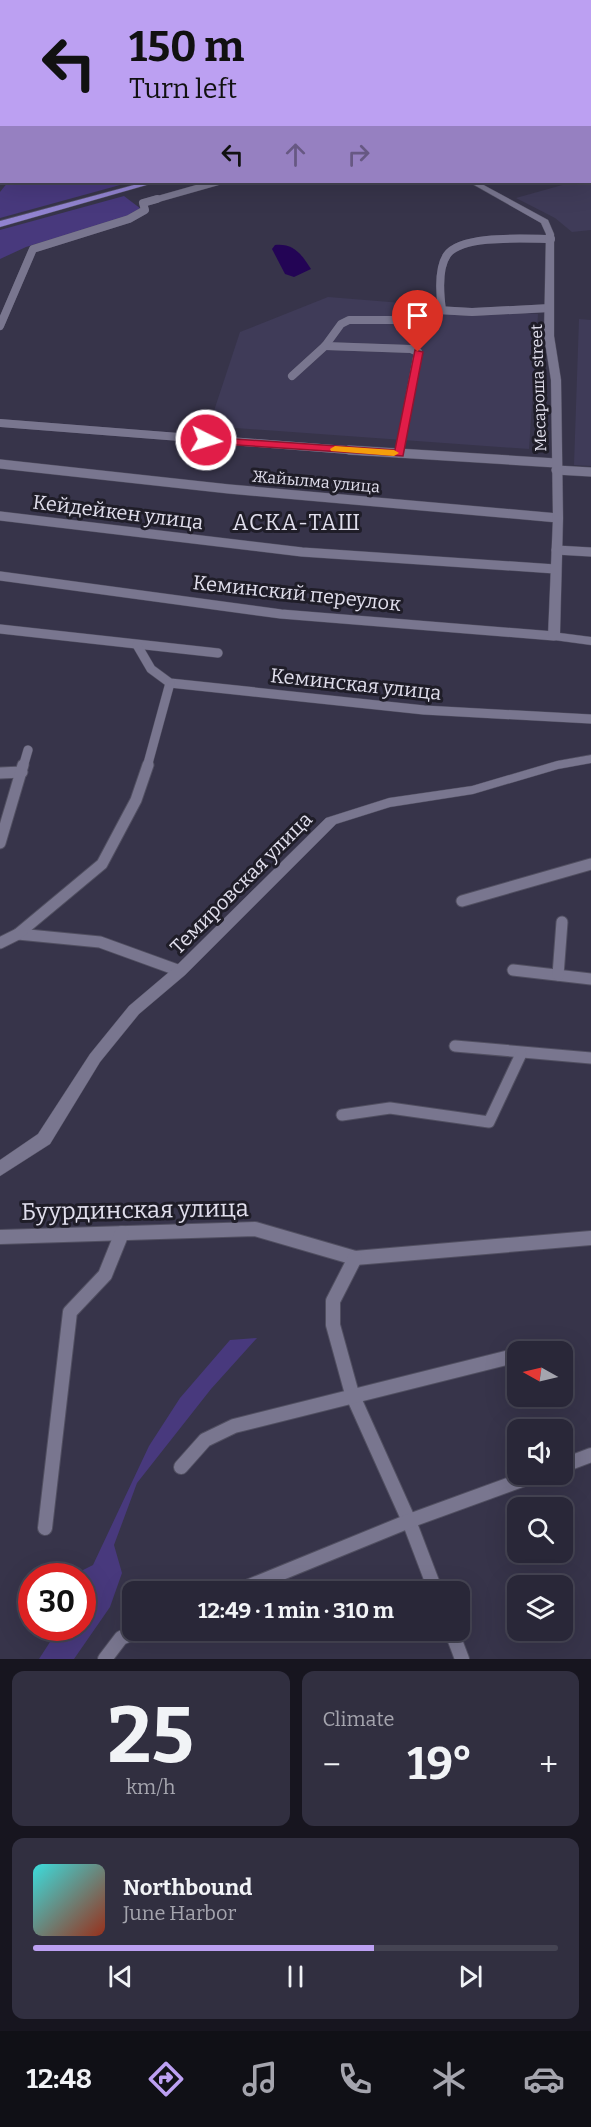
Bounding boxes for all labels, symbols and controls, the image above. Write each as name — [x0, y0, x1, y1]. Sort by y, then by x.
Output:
text: 150 m — [129, 22, 244, 72]
icon: left — [30, 24, 108, 102]
text: Turn left — [129, 73, 237, 105]
icon: left — [216, 138, 249, 171]
icon: ahead — [279, 138, 312, 171]
icon: right — [342, 138, 375, 171]
pin — [392, 290, 443, 352]
icon: arrive — [401, 299, 434, 332]
street label: Месароша street — [527, 324, 550, 452]
position arrow — [174, 408, 238, 472]
street label: Жайылма улица — [251, 466, 381, 497]
street label: Кейдейкен улица — [31, 490, 205, 534]
district label: АСКА-ТАШ — [233, 509, 361, 536]
street label: Кеминский переулок — [192, 570, 402, 616]
street label: Кеминская улица — [269, 663, 443, 705]
street label: Темировская улица — [165, 807, 317, 959]
street label: Буурдинская улица — [21, 1194, 249, 1226]
north arrow — [507, 1341, 573, 1407]
map controls — [507, 1341, 573, 1641]
button: sound — [507, 1419, 573, 1485]
button: search — [507, 1497, 573, 1563]
speed limit sign: 30 — [18, 1563, 96, 1641]
button: layers — [507, 1575, 573, 1641]
text: 12:49 · 1 min · 310 m — [198, 1597, 394, 1624]
text: 25 — [107, 1689, 194, 1783]
text: Climate — [323, 1707, 394, 1731]
text: 19° — [407, 1737, 473, 1791]
text: − — [323, 1745, 341, 1785]
text: + — [539, 1745, 558, 1785]
text: km/h — [126, 1775, 176, 1799]
text: Northbound — [123, 1874, 252, 1901]
text: June Harbor — [123, 1901, 236, 1925]
icon: previous — [104, 1960, 137, 1993]
icon: pause — [279, 1960, 312, 1993]
icon: next — [454, 1960, 487, 1993]
icon: directions — [145, 2058, 187, 2100]
icon: music — [239, 2058, 281, 2100]
icon: phone — [334, 2058, 376, 2100]
icon: climate — [428, 2058, 470, 2100]
icon: car — [523, 2058, 565, 2100]
text: 12:48 — [26, 2063, 92, 2095]

